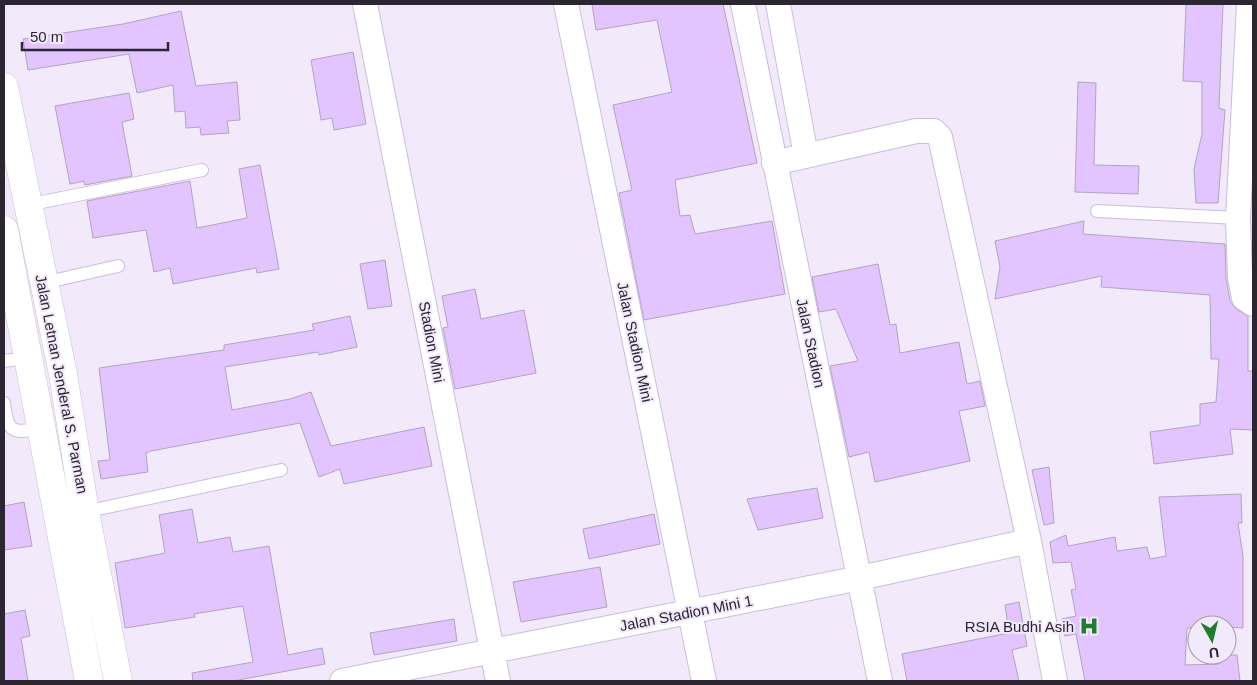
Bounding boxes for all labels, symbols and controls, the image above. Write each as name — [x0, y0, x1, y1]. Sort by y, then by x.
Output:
scale bar — [22, 20, 169, 52]
text: 50 m — [30, 28, 63, 45]
street label: Jalan Letnan Jenderal S. Parman — [32, 273, 92, 495]
street label: Jalan Stadion Mini — [614, 280, 656, 404]
street label: Jalan Stadion — [793, 297, 829, 389]
street label: Stadion Mini — [416, 300, 448, 384]
street label: Jalan Stadion Mini 1 — [618, 592, 754, 634]
hospital icon: RSIA Budhi Asih — [1078, 615, 1100, 637]
north arrow — [1187, 615, 1237, 665]
place label: RSIA Budhi Asih — [965, 618, 1074, 635]
text: U — [1208, 644, 1220, 662]

